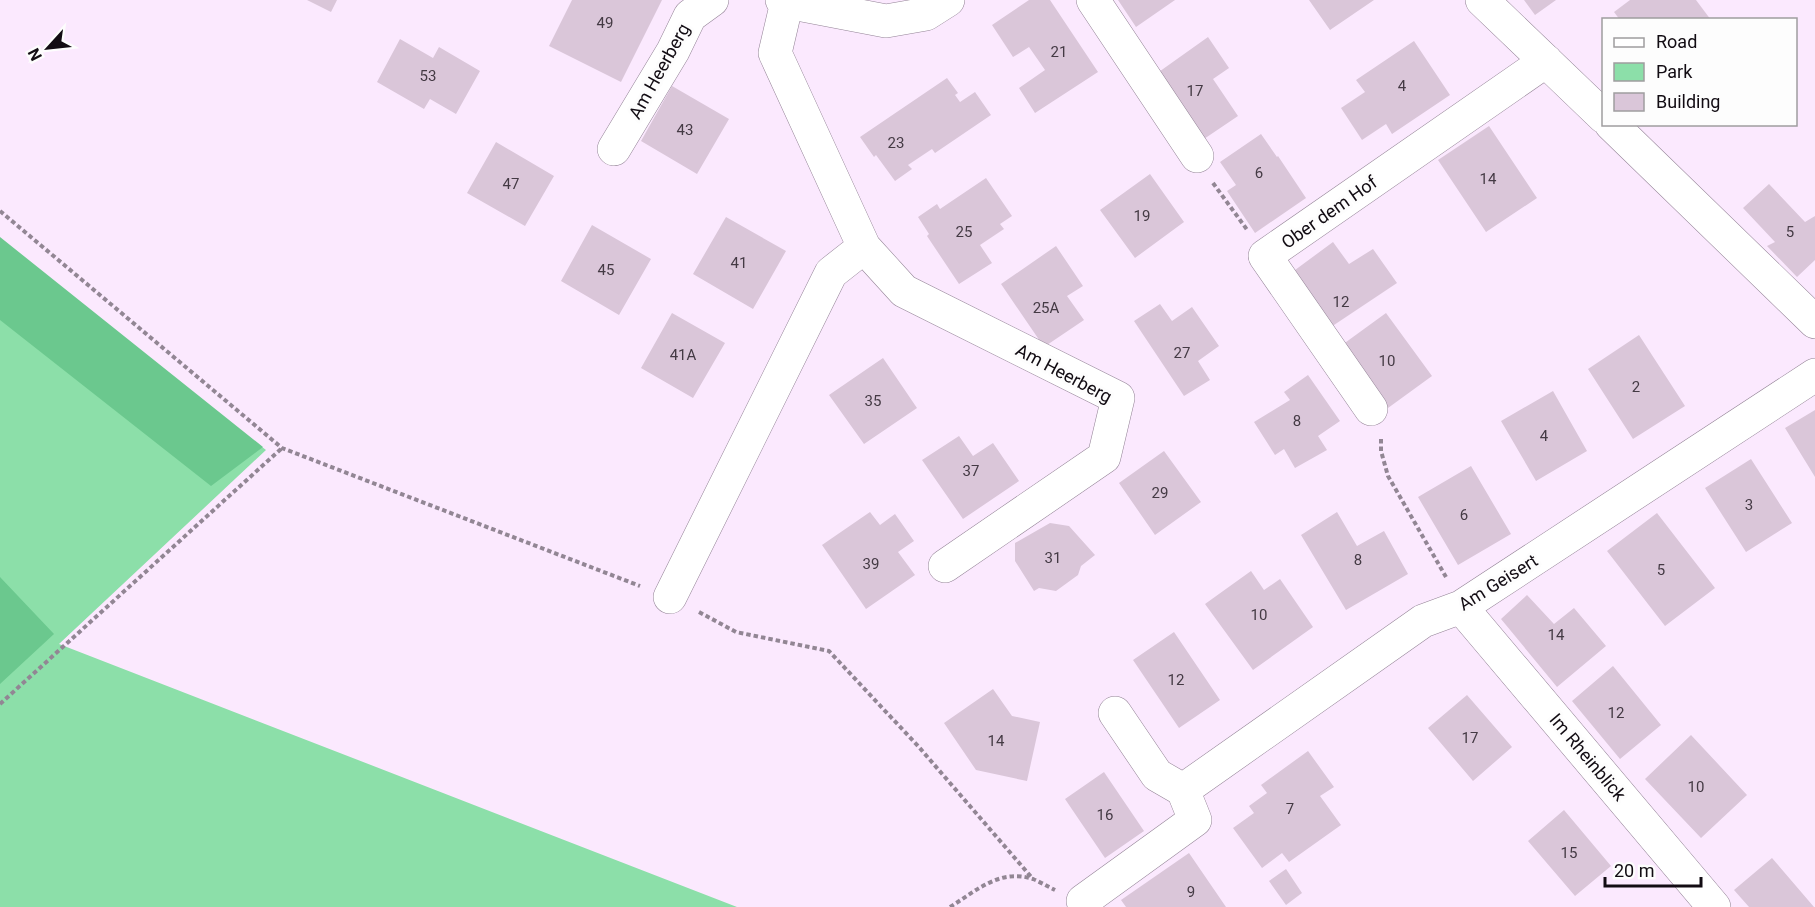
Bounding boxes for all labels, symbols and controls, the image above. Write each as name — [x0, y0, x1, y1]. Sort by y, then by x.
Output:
house number: 49 — [597, 14, 613, 32]
north arrow — [18, 18, 78, 78]
legend — [1602, 18, 1797, 126]
street label: Am Heerberg — [624, 20, 694, 122]
text: Road — [1656, 31, 1697, 52]
house number: 21 — [1051, 43, 1067, 61]
text: N — [24, 45, 46, 64]
text: Park — [1656, 61, 1693, 82]
house number: 53 — [420, 67, 436, 85]
house number: 4 — [1398, 77, 1407, 95]
house number: 17 — [1187, 82, 1203, 100]
text: Building — [1656, 91, 1720, 112]
house number: 43 — [677, 121, 693, 139]
house number: 23 — [888, 134, 904, 152]
house number: 6 — [1255, 164, 1263, 182]
house number: 14 — [1480, 170, 1497, 188]
street label: Ober dem Hof — [1277, 171, 1381, 253]
house number: 47 — [503, 175, 519, 193]
house number: 19 — [1134, 207, 1150, 225]
house number: 25 — [956, 223, 972, 241]
house number: 5 — [1786, 223, 1794, 241]
house number: 41 — [731, 254, 747, 272]
house number: 45 — [598, 261, 614, 279]
house number: 12 — [1333, 293, 1349, 311]
house number: 25A — [1033, 299, 1060, 317]
street label: Am Heerberg — [1012, 339, 1116, 407]
house number: 27 — [1174, 344, 1190, 362]
house number: 41A — [670, 346, 697, 364]
house number: 10 — [1379, 352, 1395, 370]
house number: 2 — [1632, 378, 1640, 396]
house number: 35 — [865, 392, 881, 410]
house number: 8 — [1293, 412, 1301, 430]
house number: 4 — [1540, 427, 1549, 445]
house number: 37 — [963, 462, 979, 480]
house number: 29 — [1152, 484, 1168, 502]
house number: 3 — [1745, 496, 1753, 514]
house number: 6 — [1460, 506, 1468, 524]
house number: 31 — [1045, 549, 1061, 567]
street label: Am Geisert — [1455, 549, 1542, 615]
house number: 8 — [1354, 551, 1362, 569]
house number: 39 — [863, 555, 879, 573]
house number: 5 — [1657, 561, 1665, 579]
house number: 10 — [1251, 606, 1267, 624]
house number: 14 — [1548, 626, 1565, 644]
house number: 12 — [1168, 671, 1184, 689]
house number: 12 — [1608, 704, 1624, 722]
street label: Im Rheinblick — [1545, 709, 1631, 806]
house number: 17 — [1462, 729, 1478, 747]
house number: 14 — [988, 732, 1005, 750]
house number: 10 — [1688, 778, 1704, 796]
house number: 7 — [1286, 800, 1294, 818]
house number: 16 — [1097, 806, 1113, 824]
house number: 15 — [1561, 844, 1577, 862]
scale bar — [1605, 850, 1701, 888]
text: 20 m — [1614, 860, 1654, 881]
house number: 9 — [1187, 883, 1195, 901]

